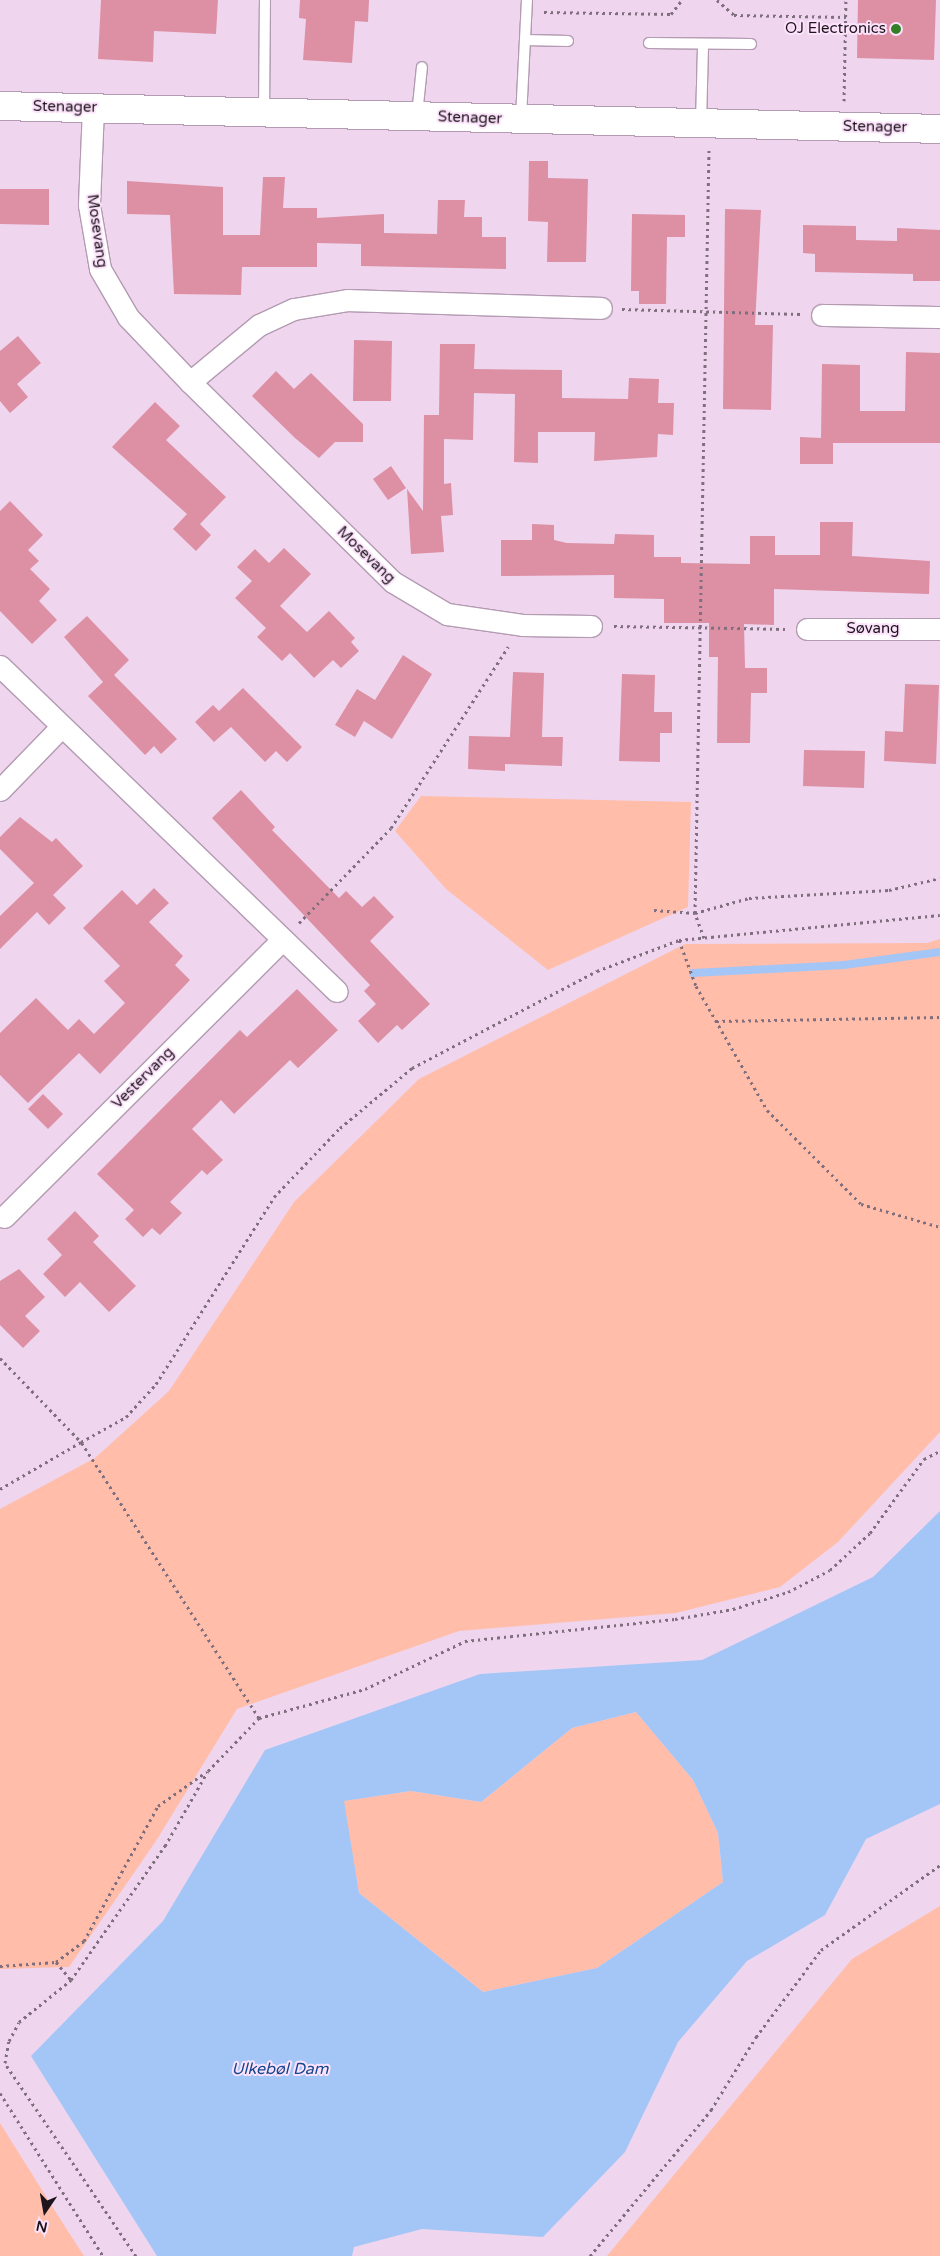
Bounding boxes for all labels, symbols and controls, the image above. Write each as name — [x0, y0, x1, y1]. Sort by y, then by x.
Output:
place label: OJ Electronics — [785, 20, 886, 38]
marker: OJ Electronics — [890, 23, 902, 35]
street label: Stenager — [33, 97, 97, 117]
street label: Stenager — [438, 108, 502, 128]
street label: Stenager — [843, 117, 907, 137]
street label: Mosevang — [83, 193, 111, 269]
street label: Mosevang — [333, 523, 399, 587]
street label: Søvang — [846, 620, 900, 638]
street label: Vestervang — [108, 1043, 178, 1113]
water label: Ulkebøl Dam — [231, 2059, 329, 2079]
north arrow — [20, 2186, 70, 2236]
text: N — [35, 2217, 49, 2236]

